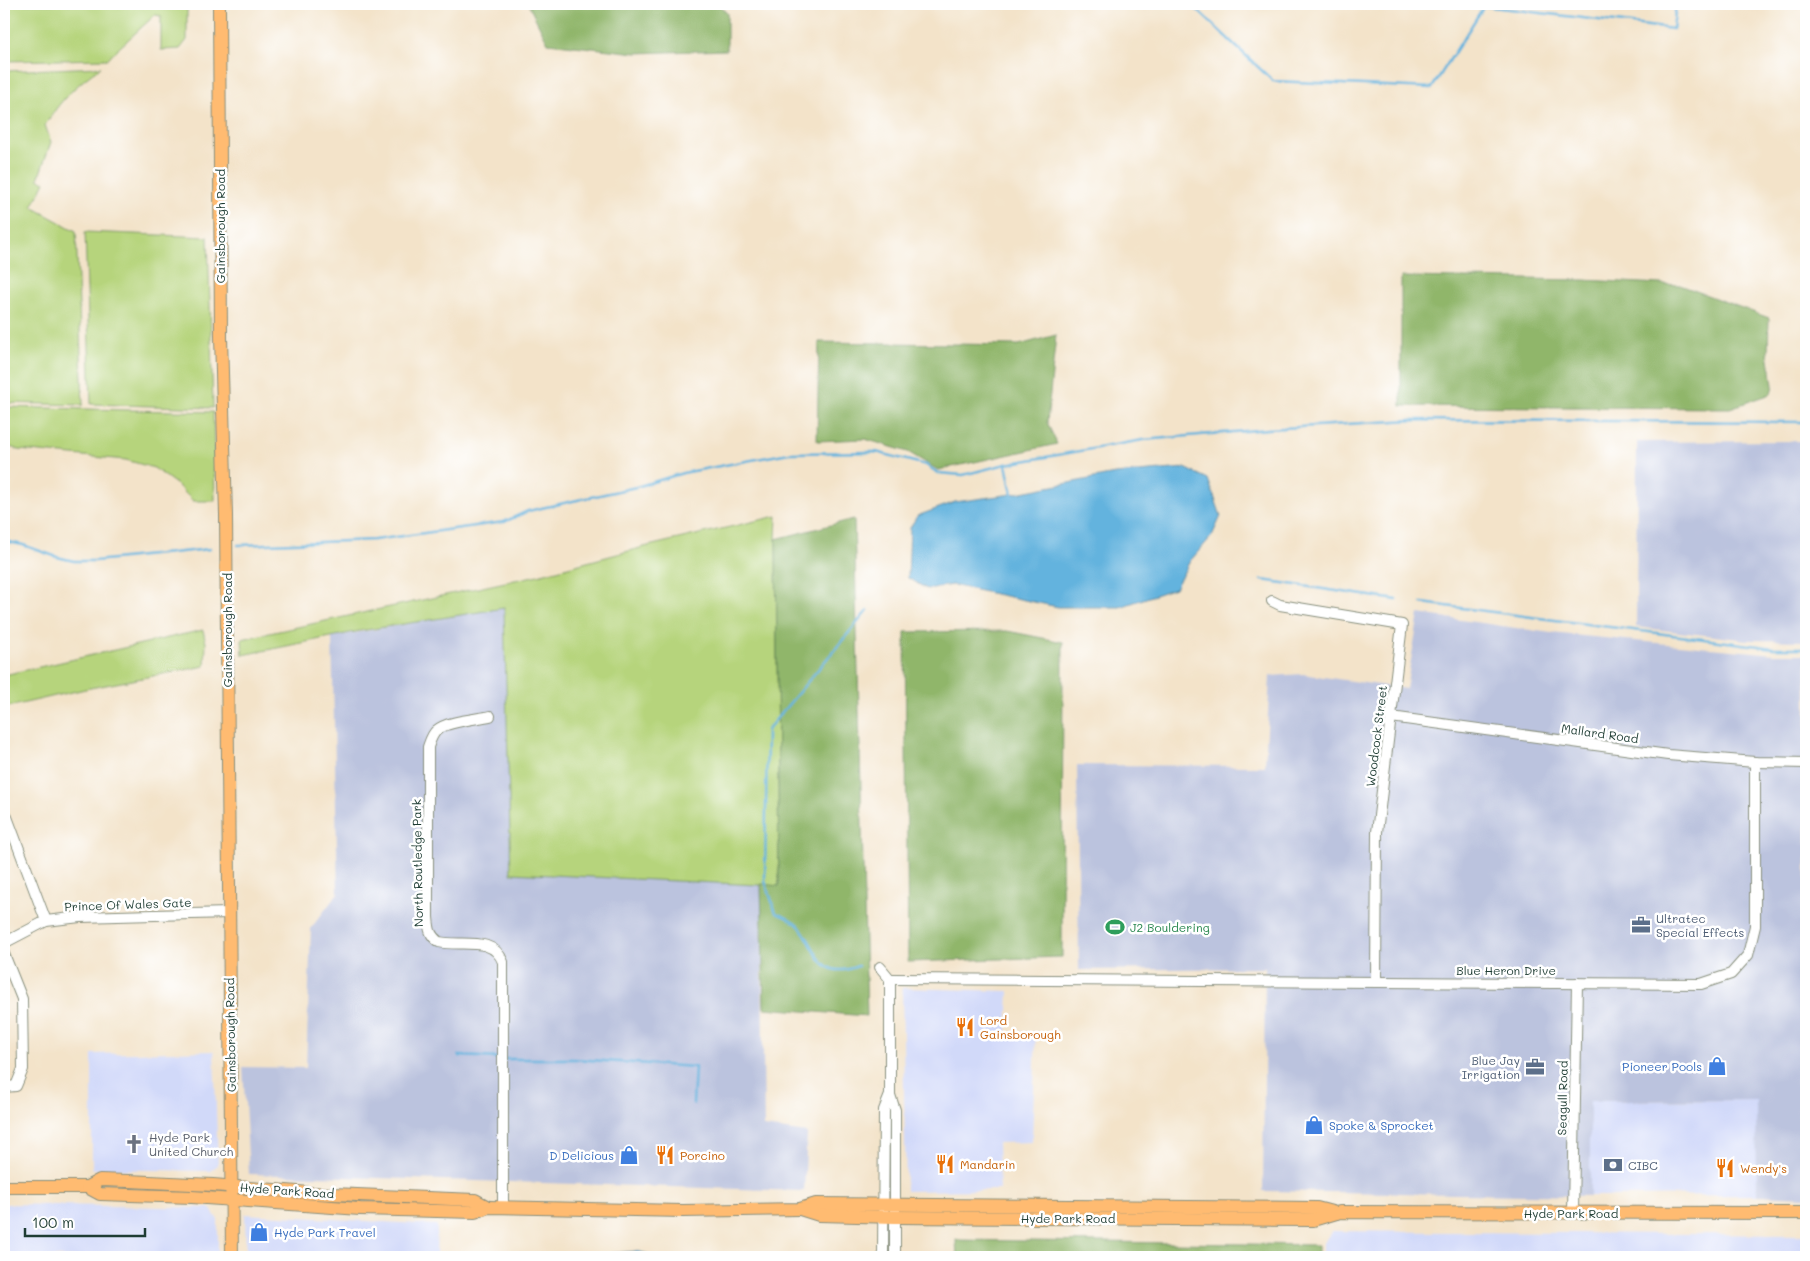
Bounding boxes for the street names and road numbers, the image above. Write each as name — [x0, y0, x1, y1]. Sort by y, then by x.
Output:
street label: Gainsborough Road — [212, 168, 228, 283]
street label: Gainsborough Road — [219, 572, 235, 687]
street label: Woodcock Street — [1362, 684, 1390, 788]
street label: Mallard Road — [1560, 720, 1640, 746]
street label: North Routledge Park — [408, 799, 426, 927]
street label: Prince Of Wales Gate — [64, 894, 192, 914]
street label: Blue Heron Drive — [1456, 962, 1556, 978]
street label: Gainsborough Road — [221, 977, 239, 1092]
street label: Seagull Road — [1553, 1060, 1571, 1136]
street label: Hyde Park Road — [239, 1179, 335, 1201]
street label: Hyde Park Road — [1524, 1205, 1619, 1221]
street label: Hyde Park Road — [1021, 1210, 1116, 1226]

